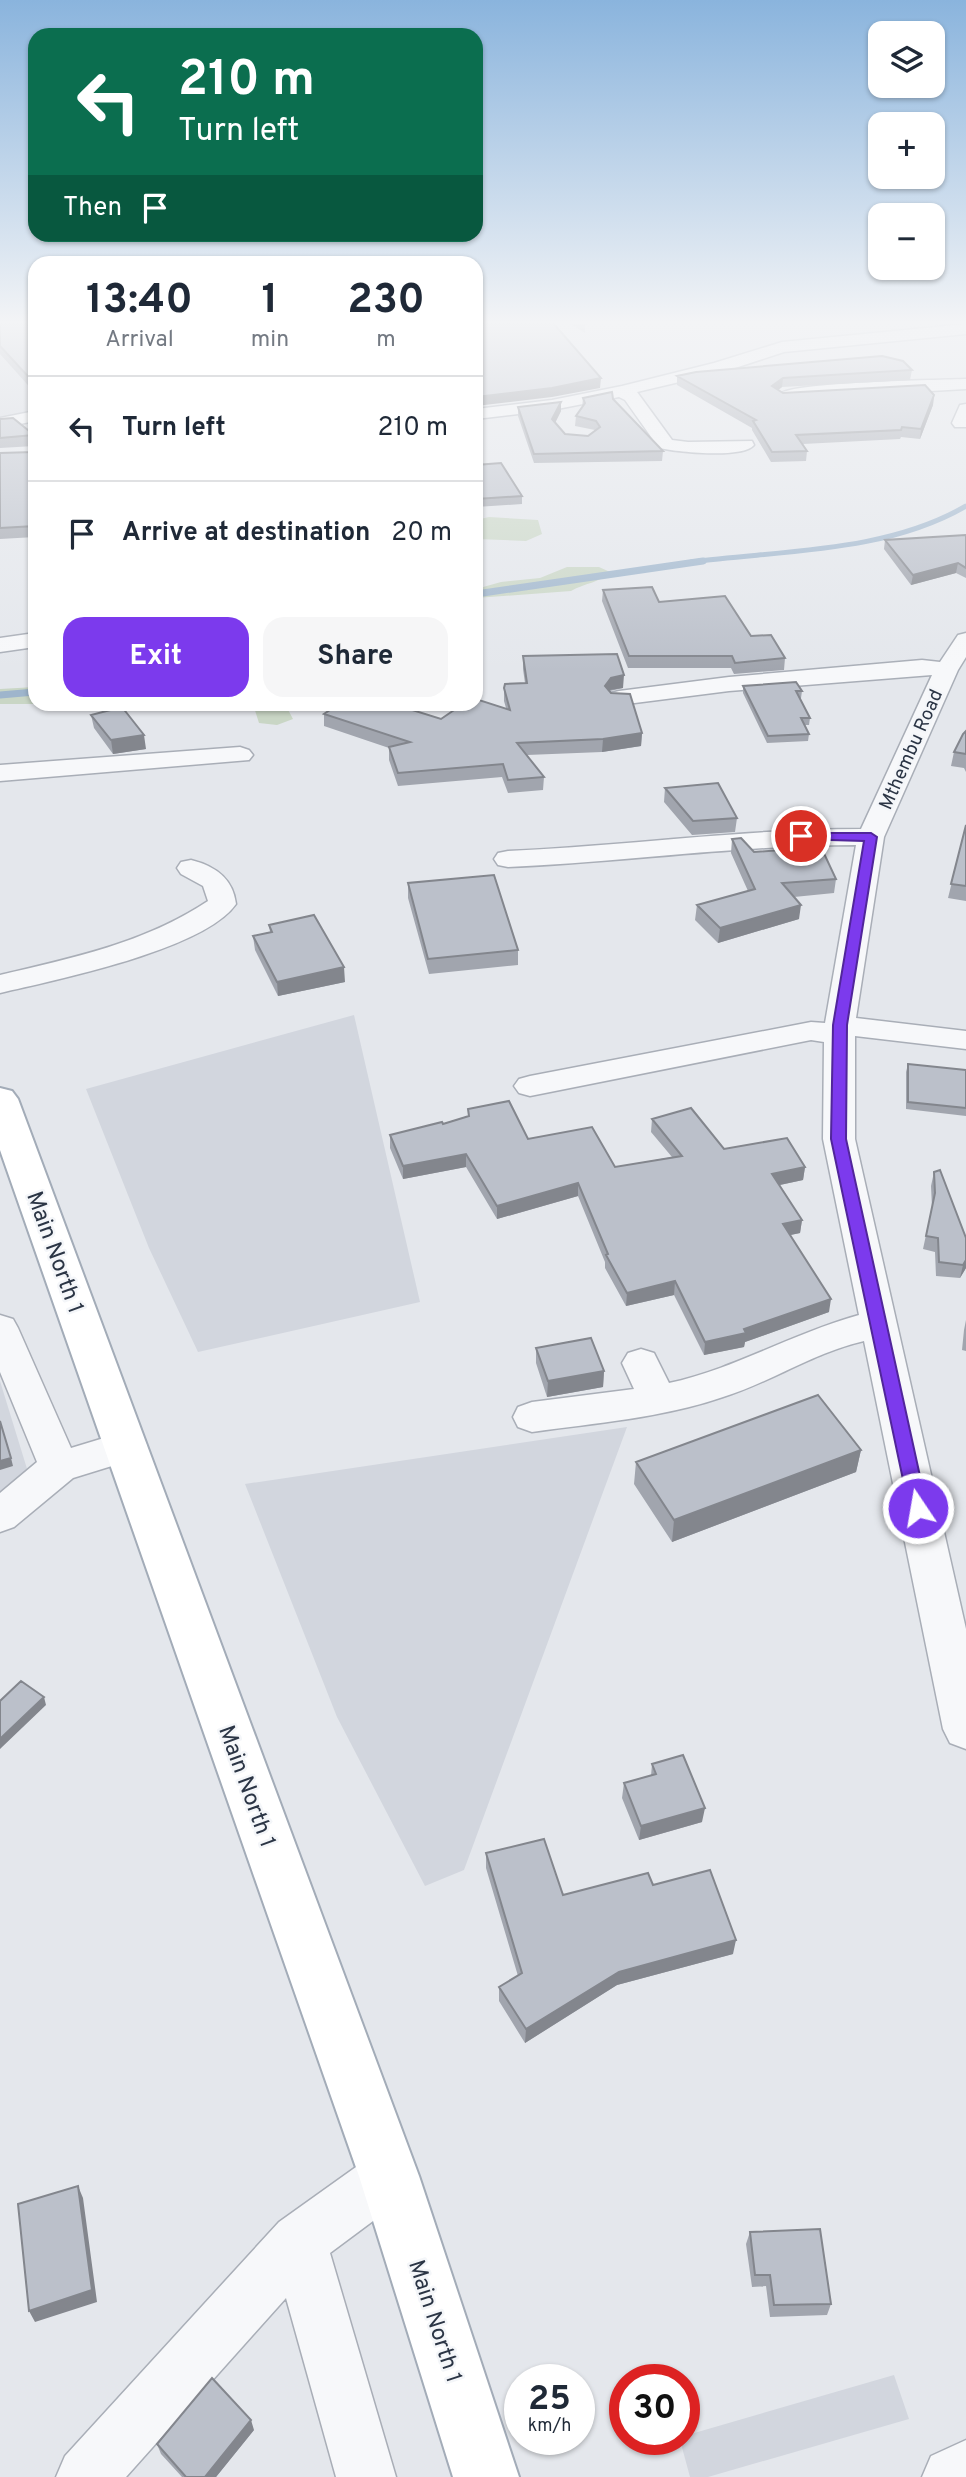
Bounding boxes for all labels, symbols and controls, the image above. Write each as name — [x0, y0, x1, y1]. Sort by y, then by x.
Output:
map controls — [868, 21, 945, 280]
button: layers — [868, 21, 945, 98]
text: 210 m — [178, 51, 315, 113]
icon: left — [63, 56, 154, 147]
text: Turn left — [178, 112, 299, 152]
button: + — [868, 112, 945, 189]
icon: arrive — [136, 189, 174, 227]
text: Then — [63, 192, 122, 225]
button: − — [868, 203, 945, 280]
text: 13:40 — [86, 275, 193, 328]
text: 1 — [262, 275, 278, 328]
text: 230 — [347, 275, 425, 328]
text: Arrival — [105, 326, 174, 355]
text: min — [251, 326, 289, 355]
text: m — [376, 326, 396, 355]
icon: left — [63, 410, 101, 448]
text: Turn left — [122, 412, 226, 445]
text: 210 m — [378, 412, 448, 445]
icon: arrive — [63, 515, 101, 553]
text: Arrive at destination — [122, 517, 370, 550]
text: 20 m — [391, 517, 452, 550]
button: Exit — [63, 617, 249, 697]
button: Share — [263, 617, 448, 697]
street label: Mthembu Road — [875, 686, 949, 814]
pin — [771, 806, 831, 866]
icon: arrive — [782, 817, 820, 855]
street label: Main North 1 — [18, 1188, 89, 1318]
position arrow — [881, 1471, 955, 1545]
street label: Main North 1 — [210, 1722, 281, 1852]
street label: Main North 1 — [400, 2257, 467, 2387]
speed limit sign: 30 — [609, 2364, 700, 2455]
text: 25 — [528, 2378, 571, 2422]
text: km/h — [528, 2415, 571, 2438]

